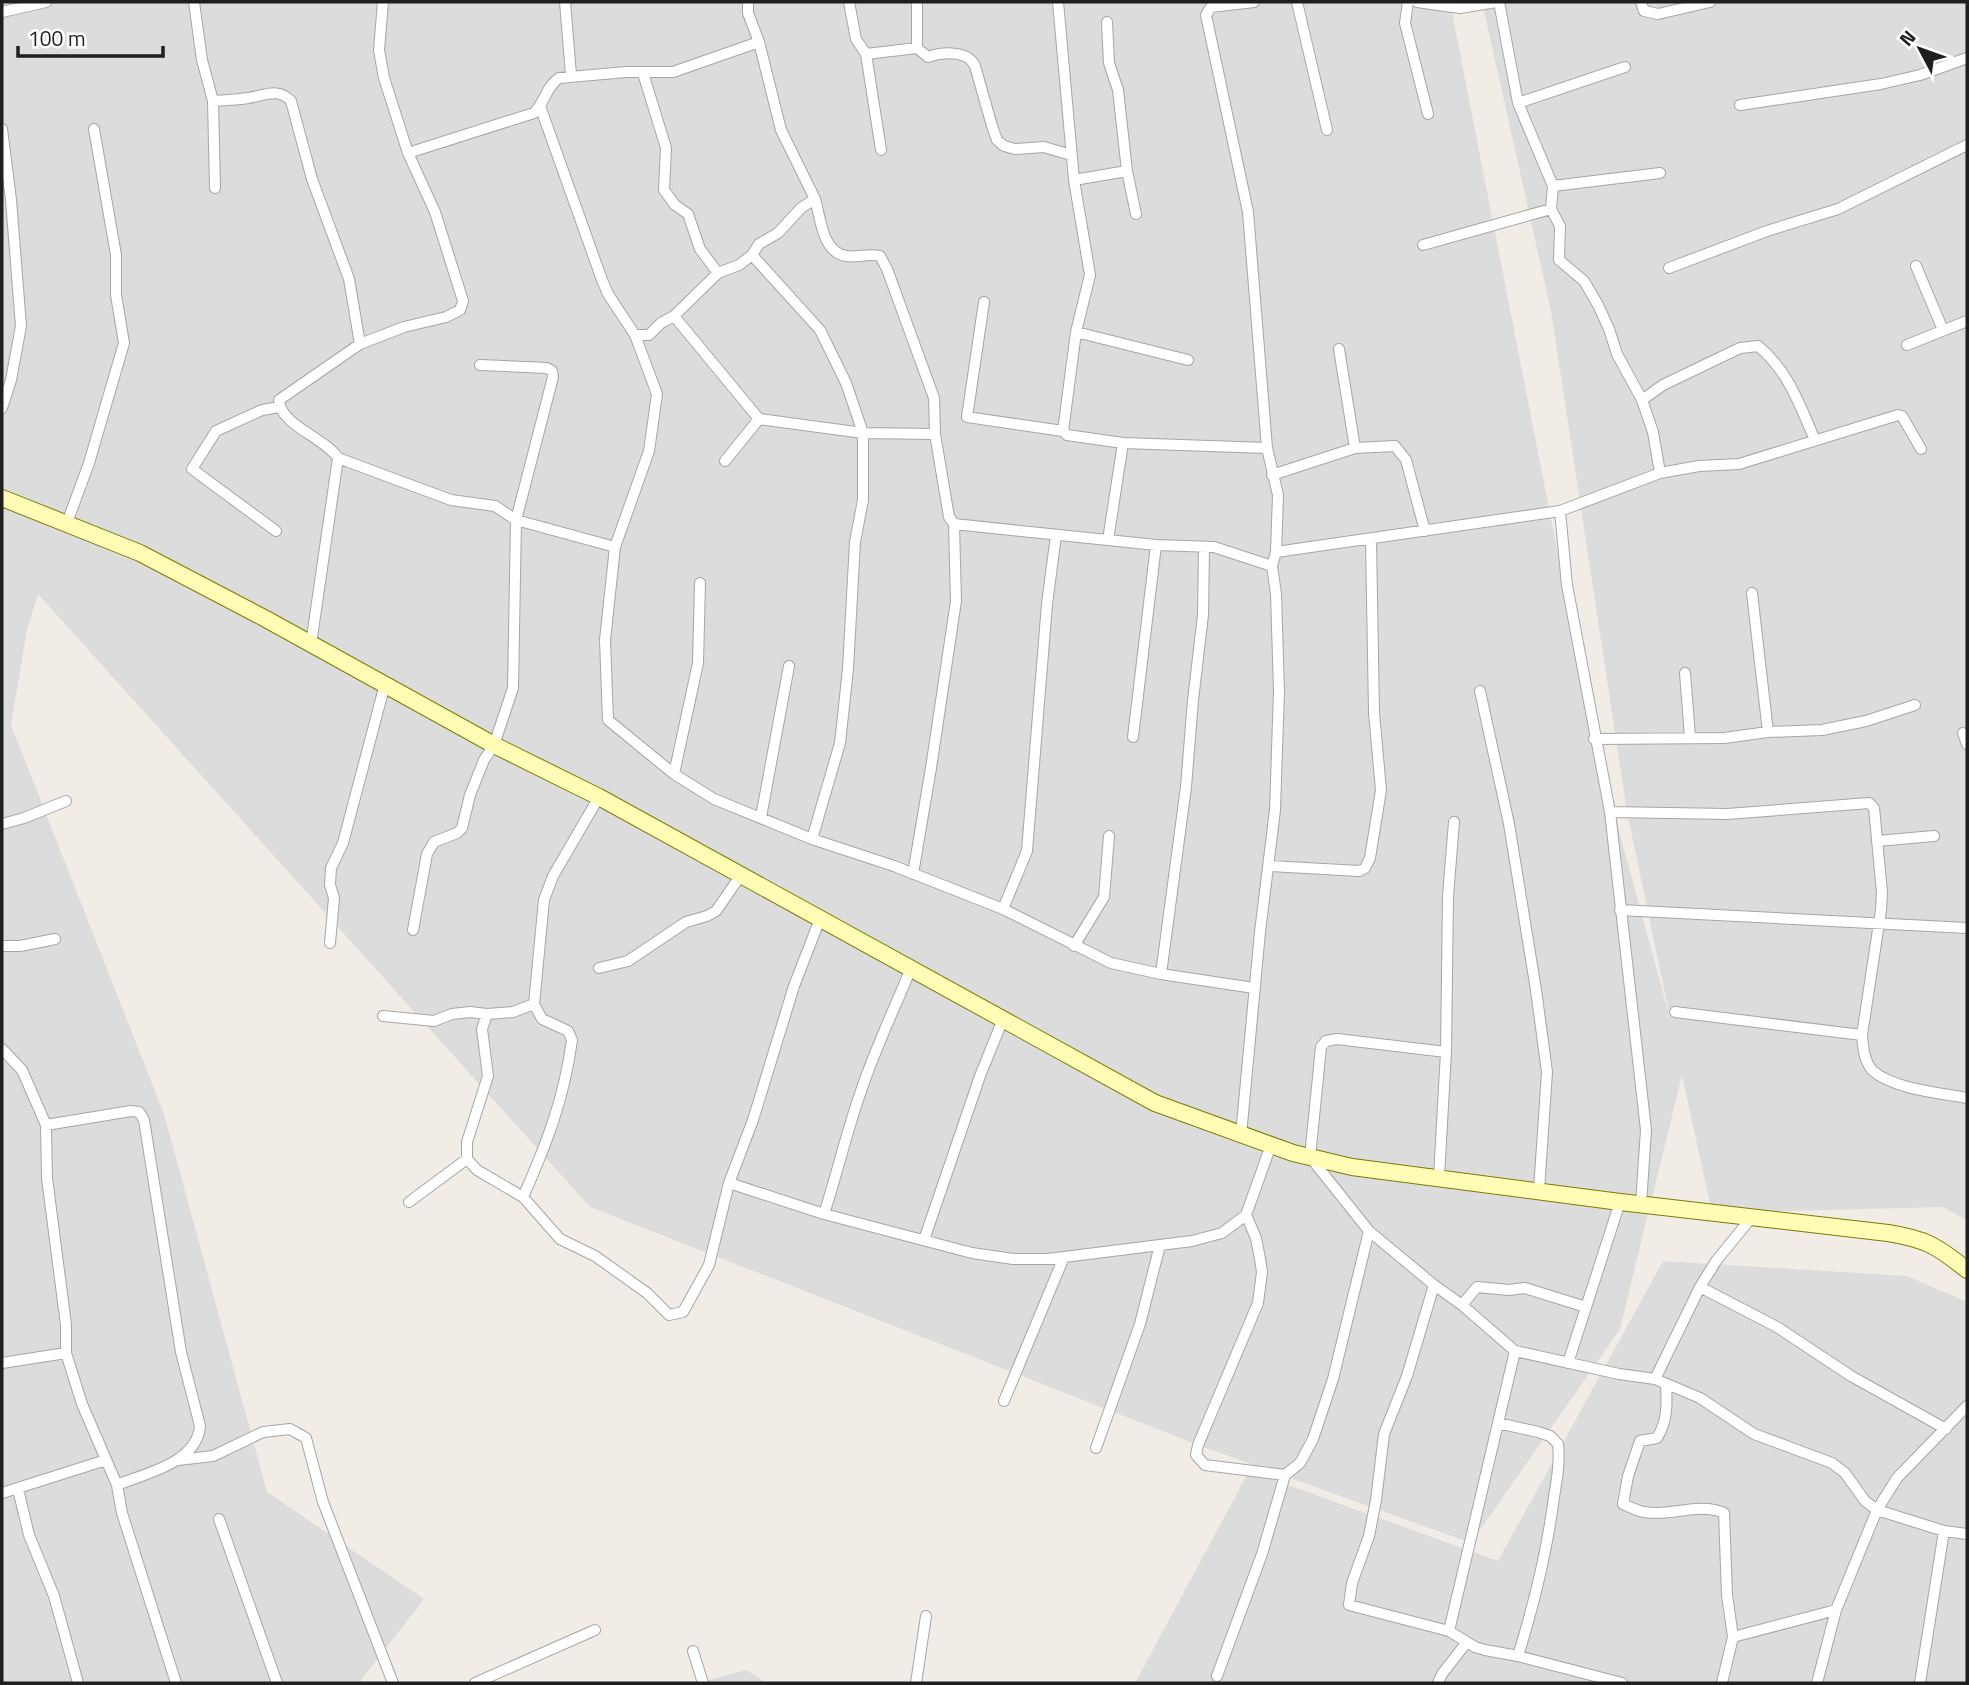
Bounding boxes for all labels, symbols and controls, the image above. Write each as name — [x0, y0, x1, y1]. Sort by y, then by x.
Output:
scale bar — [18, 14, 163, 58]
north arrow — [1885, 14, 1955, 84]
text: 100 m — [28, 22, 85, 54]
text: N — [1892, 23, 1922, 52]

